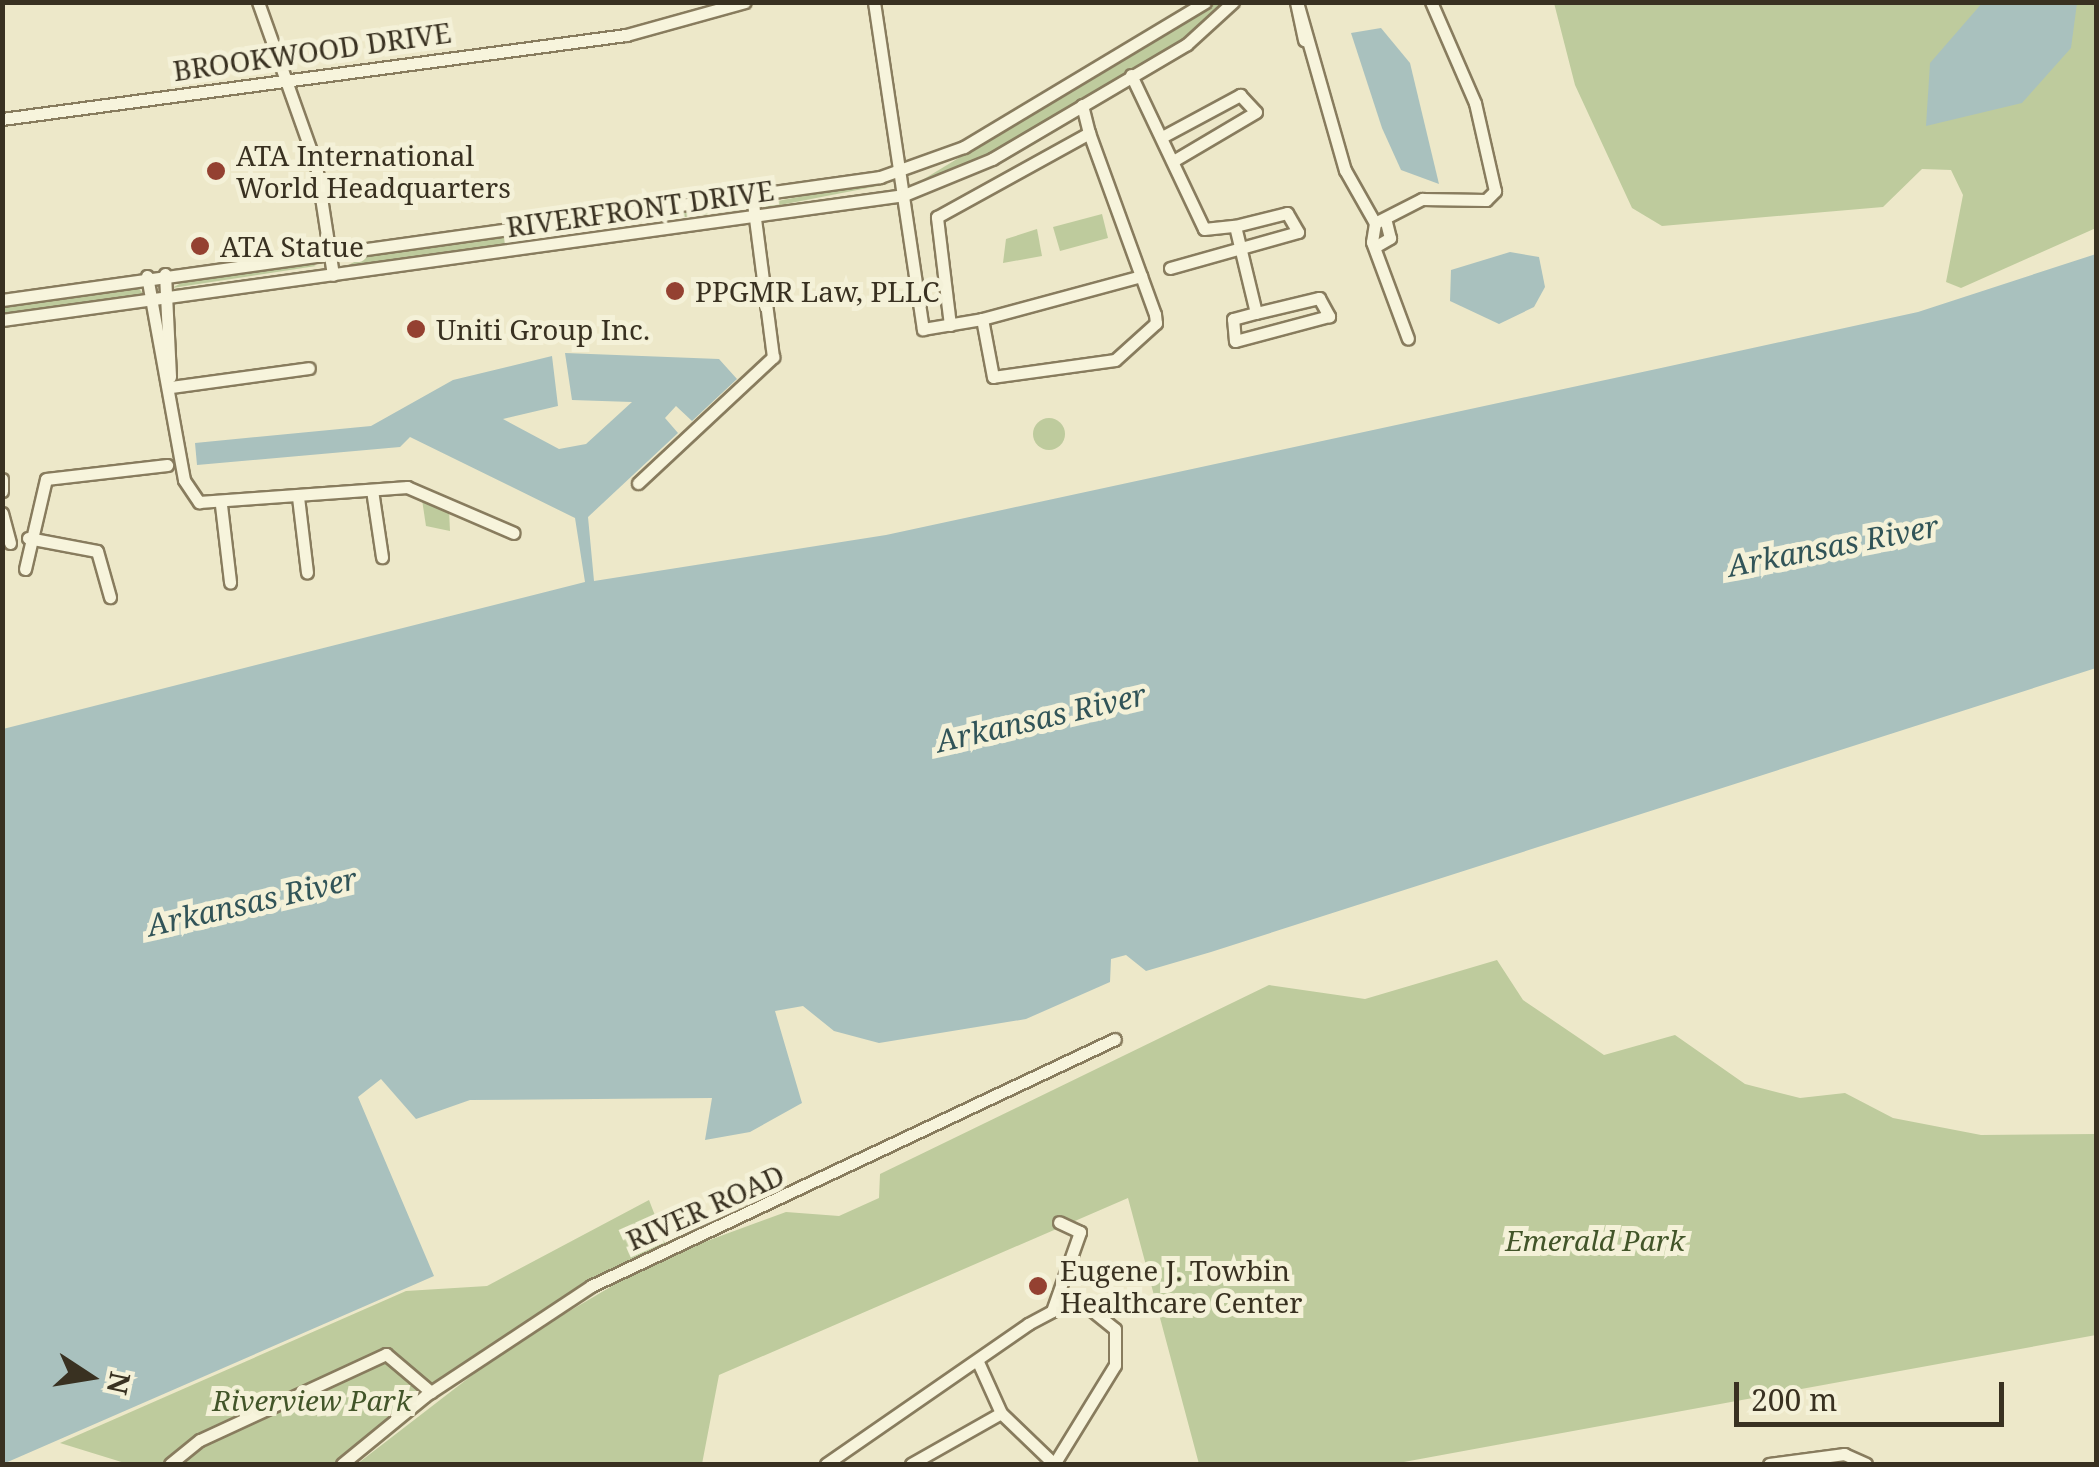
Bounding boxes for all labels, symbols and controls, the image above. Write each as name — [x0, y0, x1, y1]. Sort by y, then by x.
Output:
street label: BROOKWOOD DRIVE — [171, 15, 453, 87]
place label: ATA International World Headquarters — [236, 138, 511, 204]
marker: ATA International World Headquarters — [205, 160, 227, 182]
street label: RIVERFRONT DRIVE — [504, 173, 776, 243]
place label: ATA Statue — [220, 229, 364, 263]
marker: ATA Statue — [189, 235, 211, 257]
place label: PPGMR Law, PLLC — [695, 274, 939, 308]
marker: PPGMR Law, PLLC — [664, 280, 686, 302]
place label: Uniti Group Inc. — [436, 312, 650, 346]
marker: Uniti Group Inc. — [405, 318, 427, 340]
water label: Arkansas River — [1724, 508, 1942, 584]
water label: Arkansas River — [932, 676, 1150, 760]
water label: Arkansas River — [143, 860, 361, 944]
street label: RIVER ROAD — [621, 1157, 789, 1257]
park label: Emerald Park — [1505, 1223, 1685, 1257]
place label: Eugene J. Towbin Healthcare Center — [1060, 1253, 1303, 1319]
marker: Eugene J. Towbin Healthcare Center — [1025, 1273, 1051, 1299]
north arrow — [40, 1327, 140, 1427]
scale bar — [1739, 1362, 2009, 1424]
text: N — [98, 1368, 140, 1398]
text: 200 m — [1751, 1379, 1837, 1420]
park label: Riverview Park — [212, 1383, 412, 1417]

